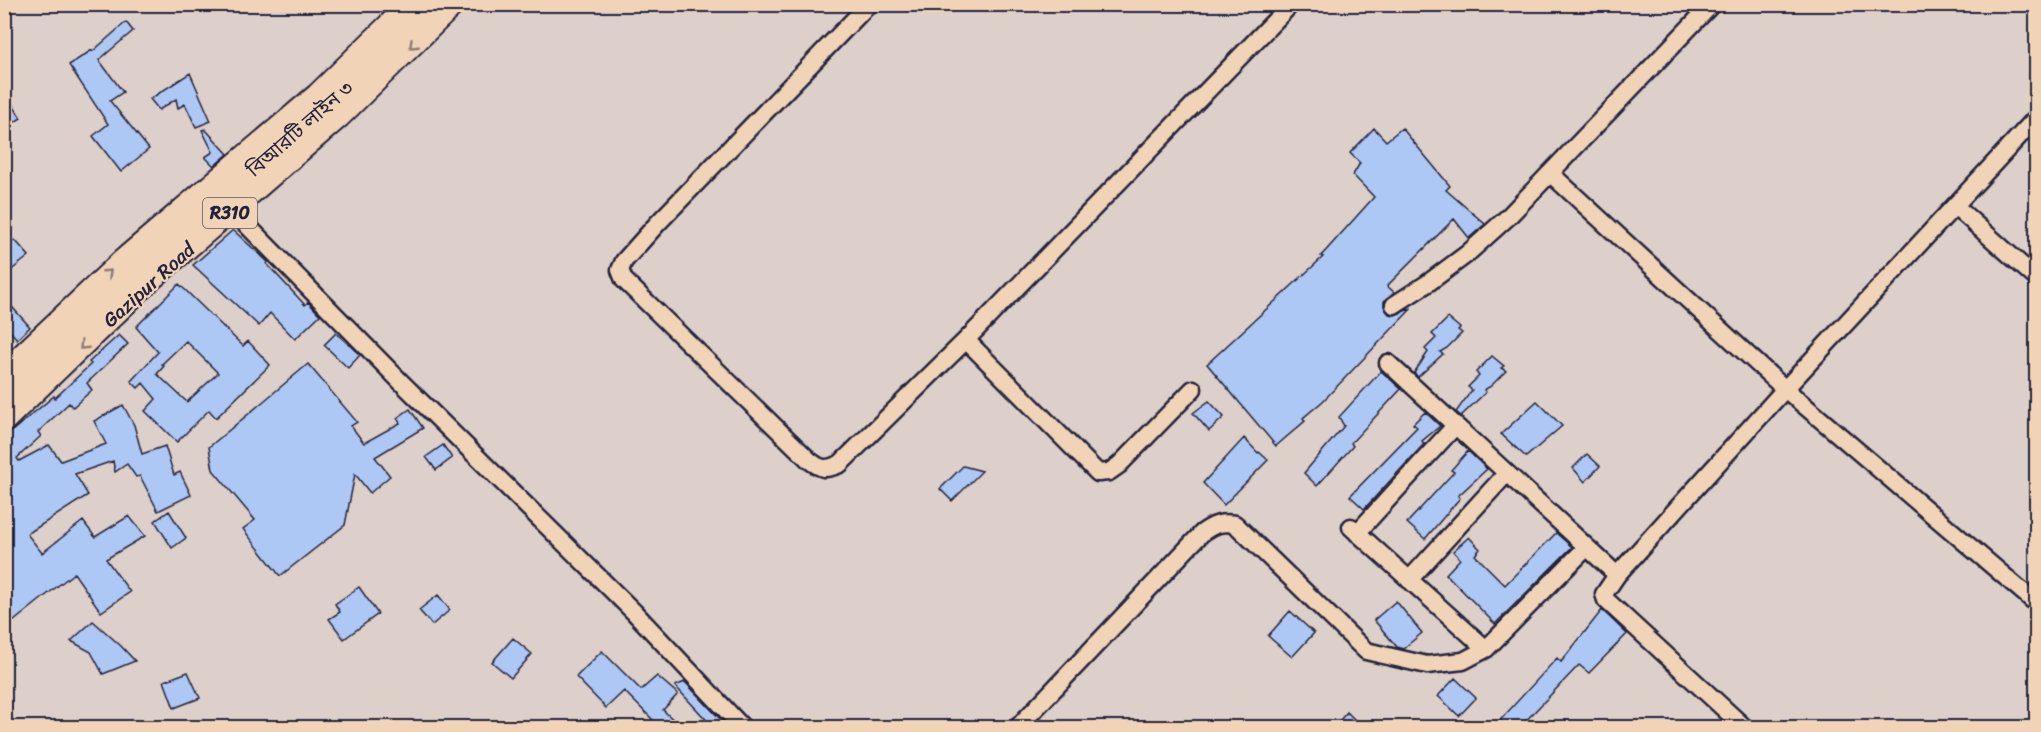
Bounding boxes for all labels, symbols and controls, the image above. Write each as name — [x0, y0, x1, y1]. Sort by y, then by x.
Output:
one-way arrow — [410, 38, 421, 49]
street label: বিআরটি লাইন ৩ — [237, 72, 362, 187]
road number: R310 — [203, 198, 257, 228]
street label: Gazipur Road — [95, 233, 205, 337]
one-way arrow — [101, 270, 112, 281]
one-way arrow — [79, 339, 89, 350]

